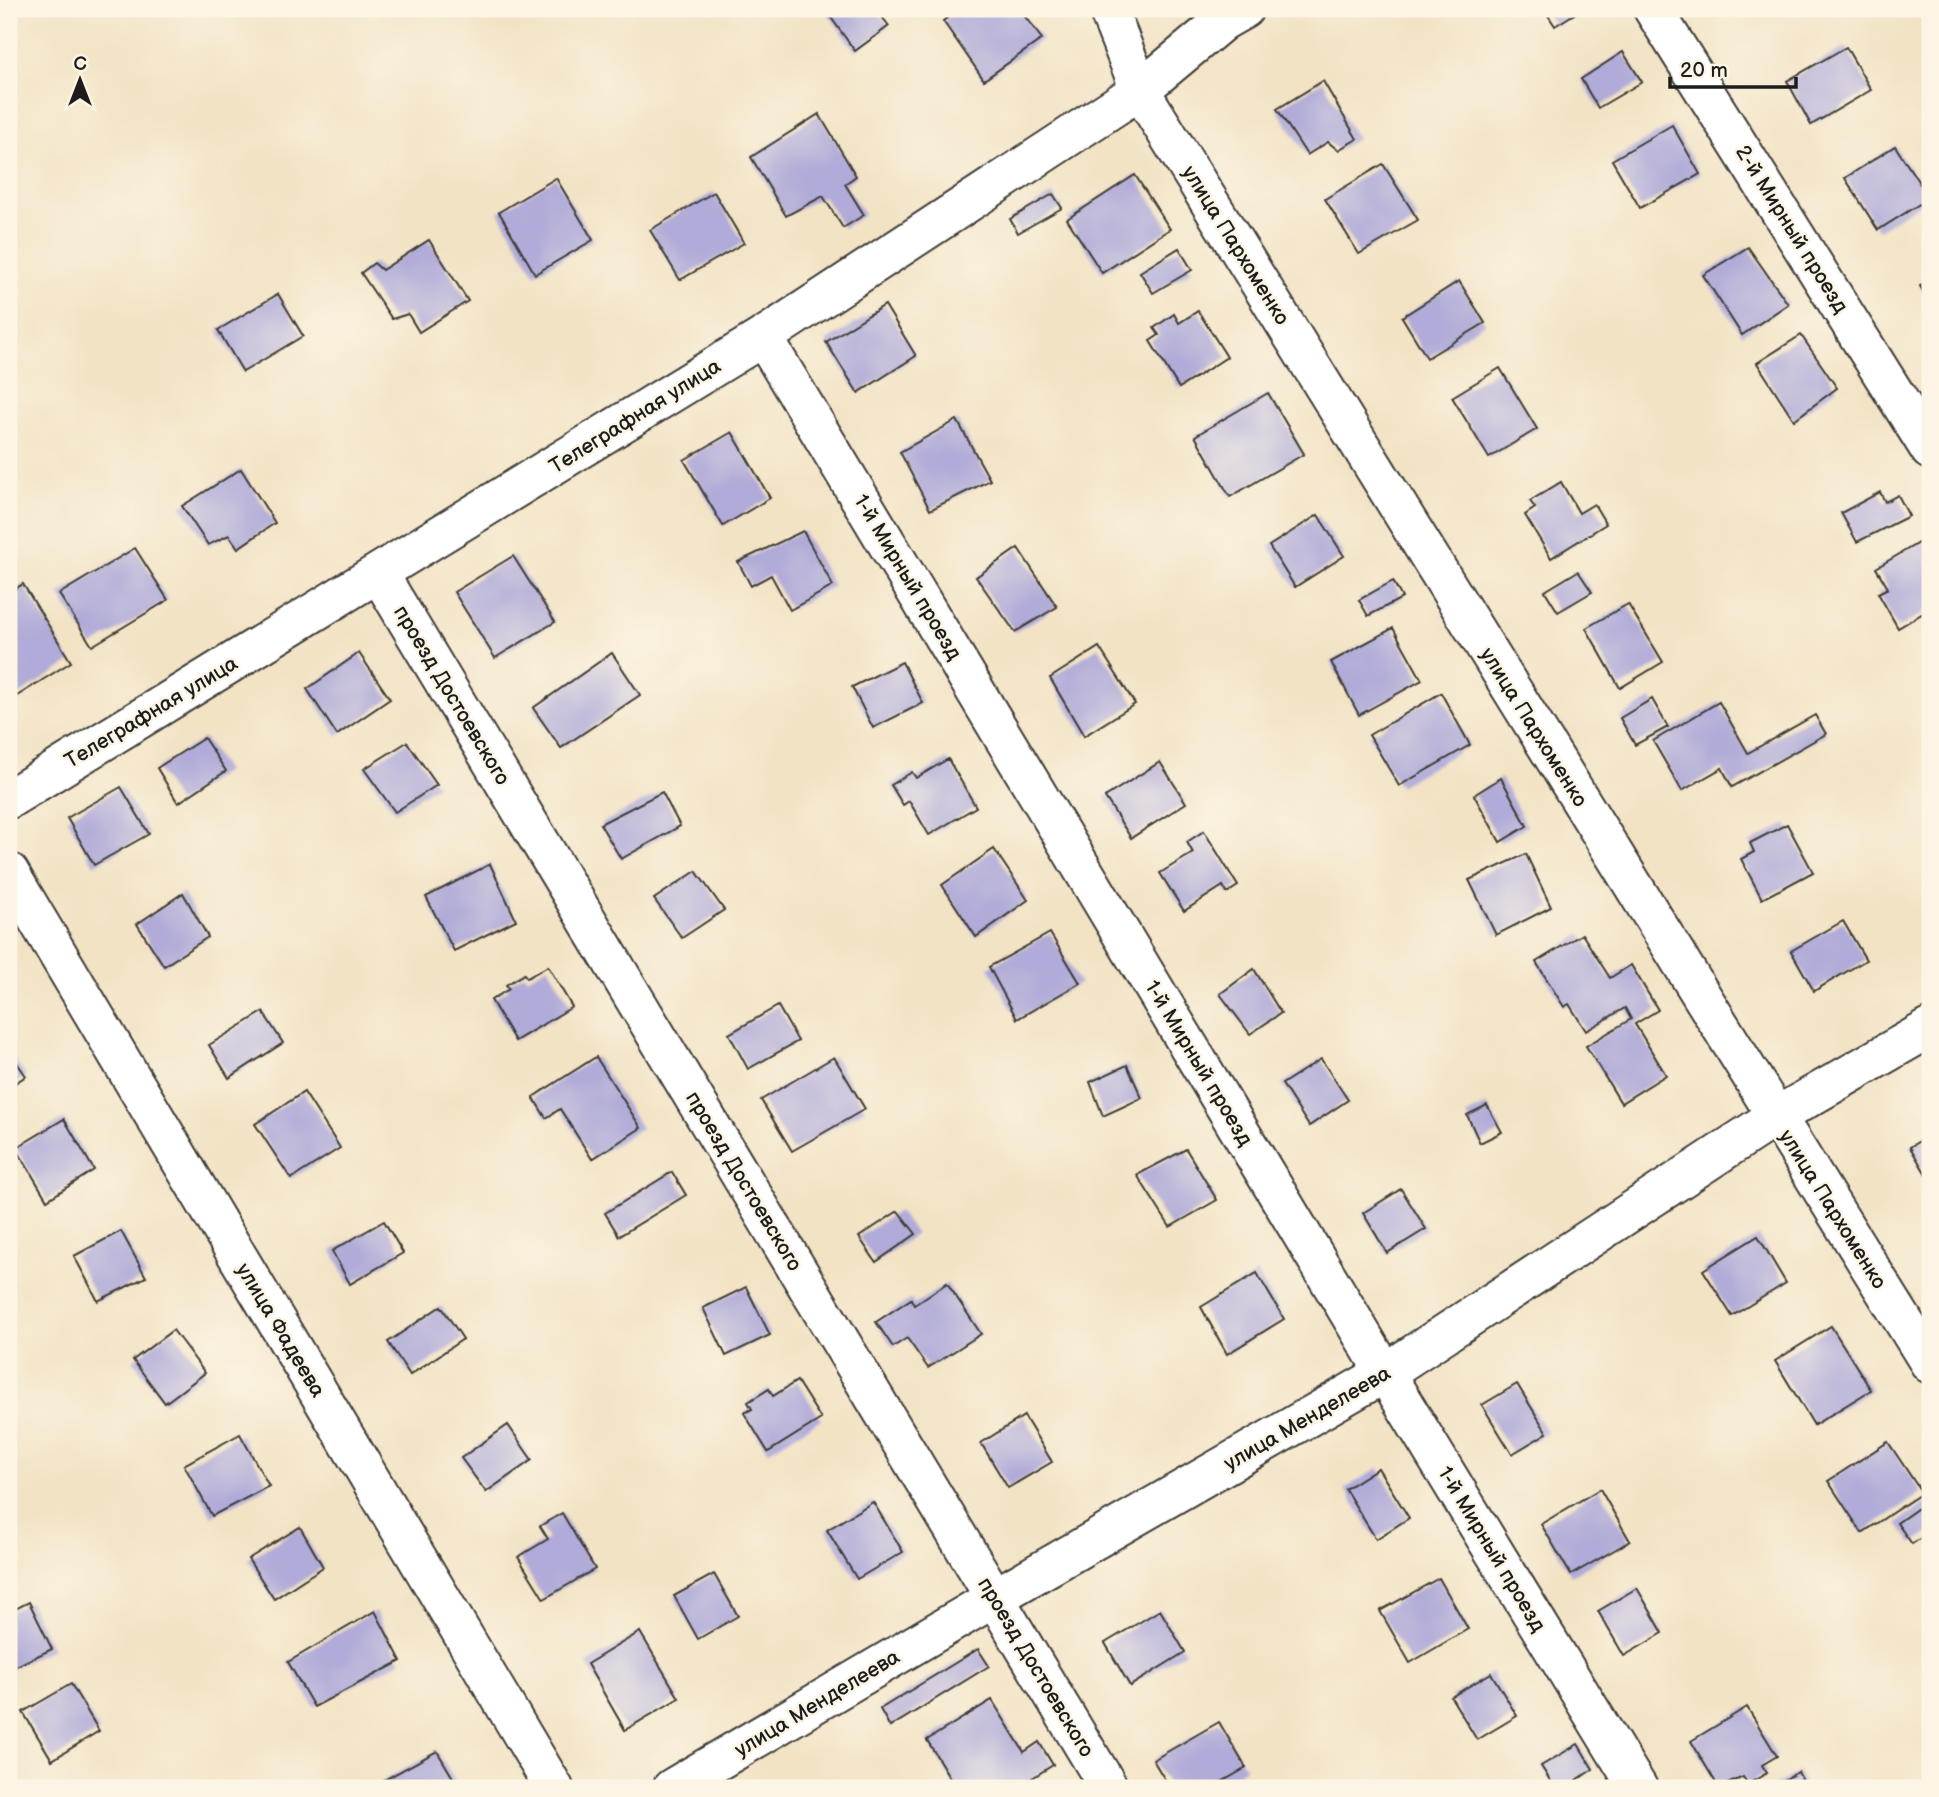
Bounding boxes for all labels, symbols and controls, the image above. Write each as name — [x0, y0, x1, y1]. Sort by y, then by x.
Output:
north arrow — [46, 46, 116, 116]
scale bar — [1670, 46, 1796, 90]
text: С — [73, 53, 87, 76]
text: 20 m — [1680, 58, 1728, 83]
street label: 2-й Мирный проезд — [1730, 141, 1853, 318]
street label: улица Пархоменко — [1177, 161, 1295, 329]
street label: Телеграфная улица — [545, 353, 726, 479]
street label: 1-й Мирный проезд — [848, 490, 967, 665]
street label: проезд Достоевского — [388, 601, 515, 790]
street label: улица Пархоменко — [1475, 643, 1593, 811]
street label: Телеграфная улица — [60, 651, 243, 774]
street label: 1-й Мирный проезд — [1139, 976, 1258, 1151]
street label: проезд Достоевского — [680, 1087, 807, 1276]
street label: улица Пархоменко — [1774, 1125, 1892, 1293]
street label: улица Фадеева — [231, 1259, 331, 1402]
street label: улица Менделеева — [1220, 1360, 1395, 1476]
street label: 1-й Мирный проезд — [1432, 1462, 1551, 1637]
street label: проезд Достоевского — [972, 1573, 1099, 1762]
street label: улица Менделеева — [730, 1644, 905, 1763]

